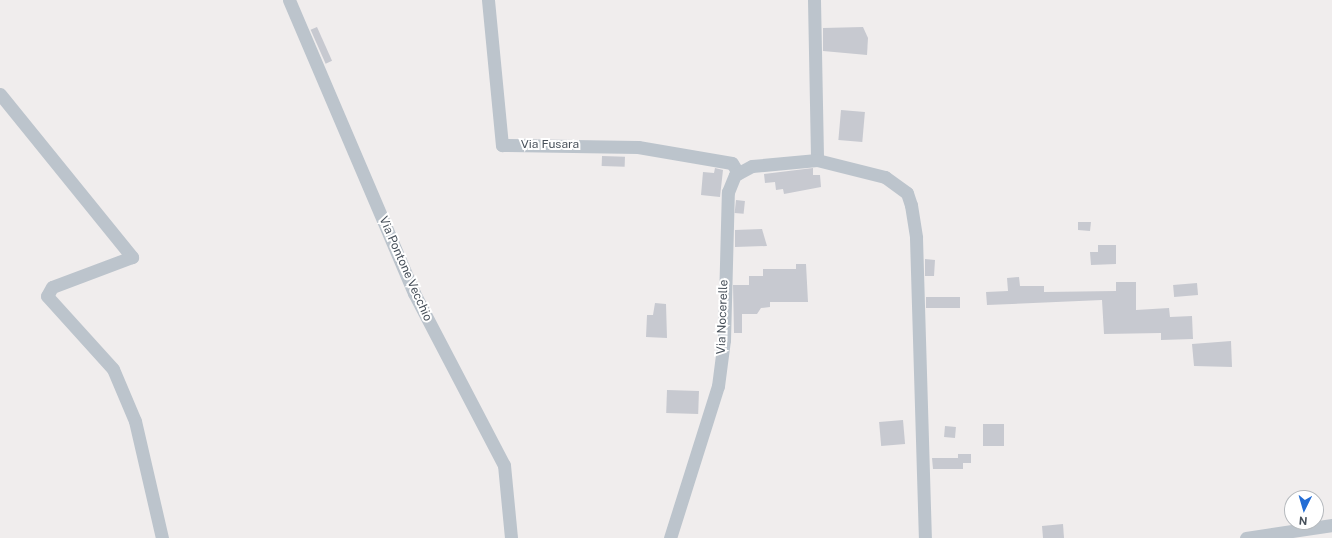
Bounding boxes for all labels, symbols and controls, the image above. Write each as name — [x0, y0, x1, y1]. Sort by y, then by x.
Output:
street label: Via Fusara — [521, 138, 579, 152]
street label: Via Pontone Vecchio — [375, 214, 435, 324]
street label: Via Nocerelle — [715, 279, 731, 355]
north arrow — [1284, 490, 1324, 530]
text: N — [1298, 515, 1308, 527]

